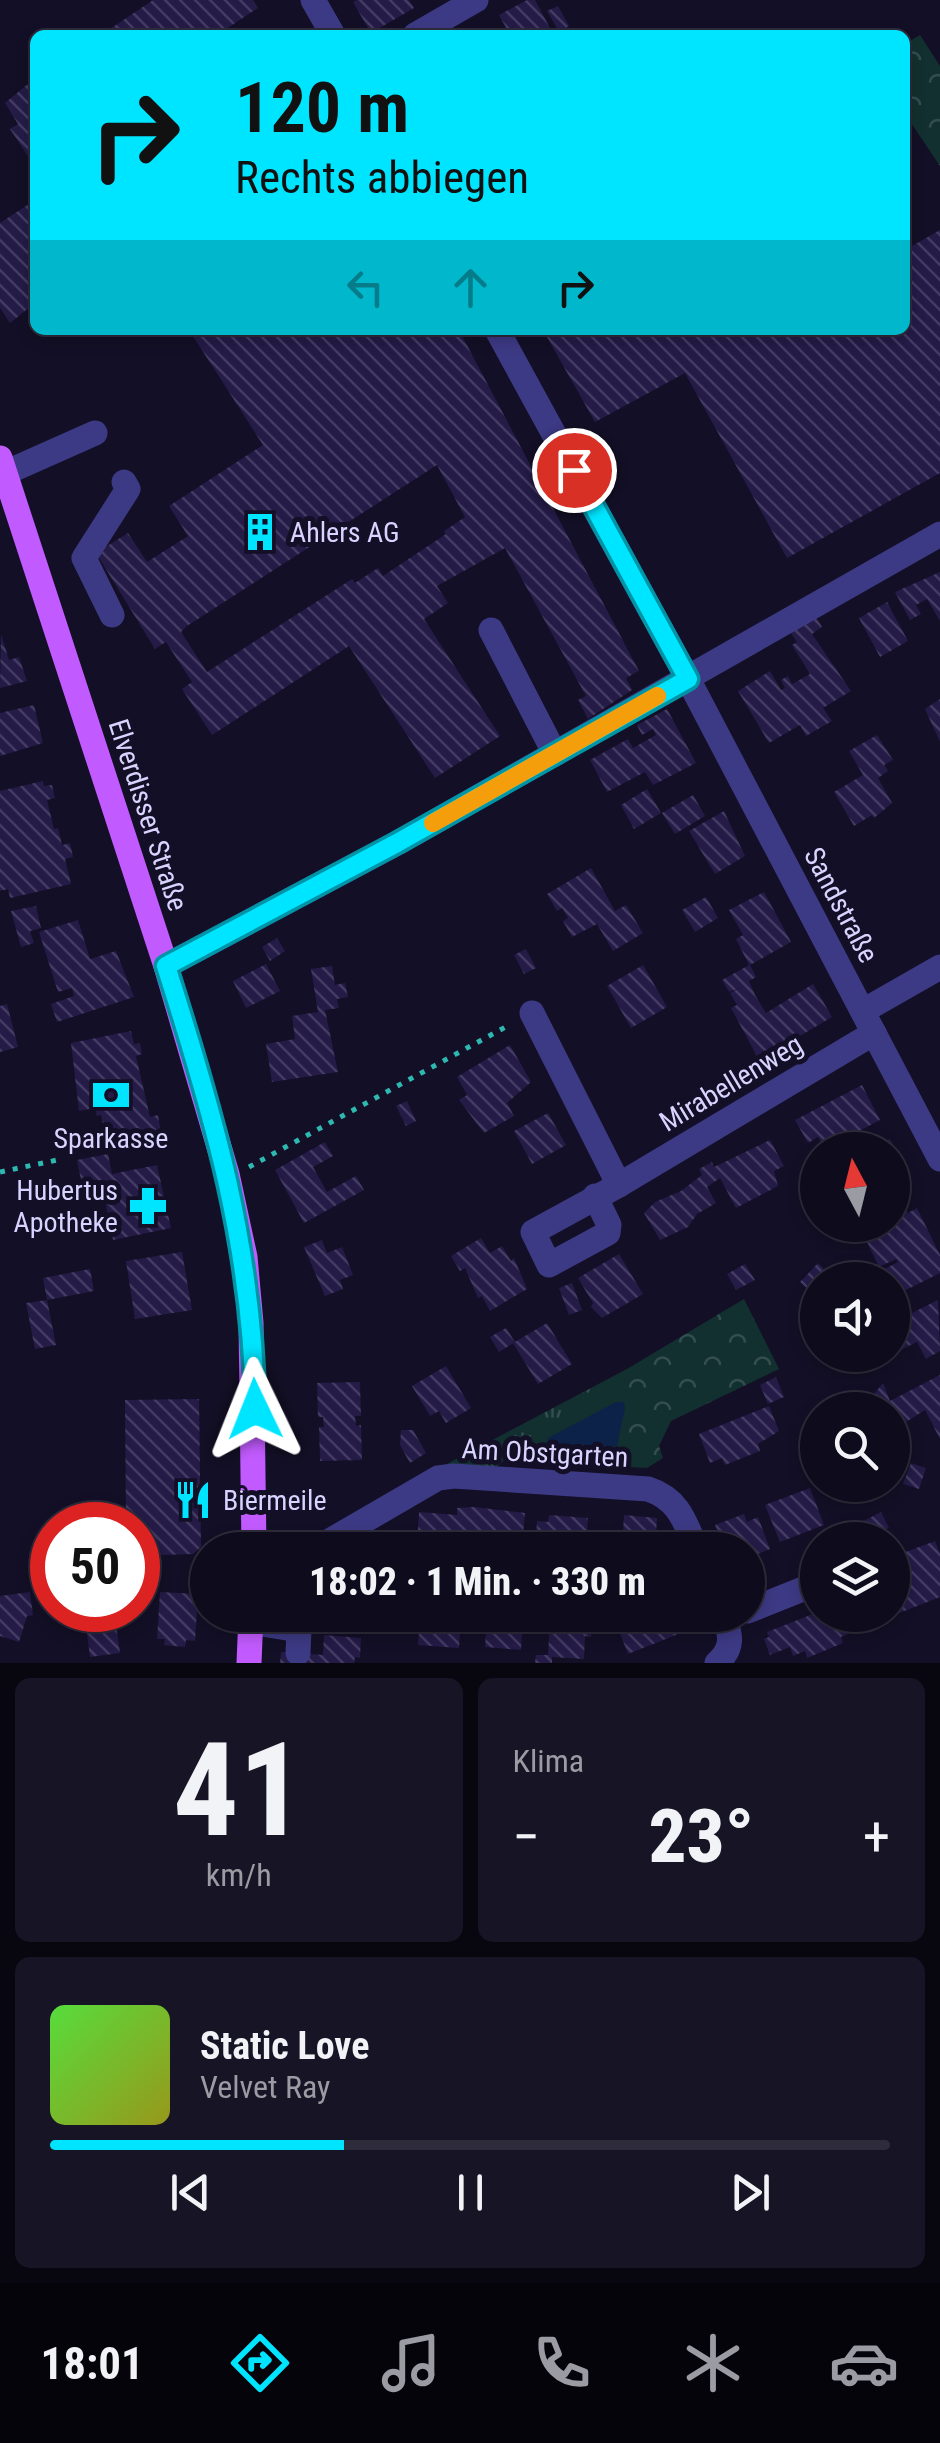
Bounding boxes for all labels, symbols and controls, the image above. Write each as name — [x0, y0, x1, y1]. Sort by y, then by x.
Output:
text: 120 m — [235, 67, 409, 149]
icon: right — [70, 70, 200, 200]
text: Rechts abbiegen — [235, 151, 529, 204]
icon: left — [338, 260, 393, 315]
icon: ahead — [443, 260, 498, 315]
icon: right — [548, 260, 603, 315]
pin — [532, 428, 617, 513]
icon: arrive — [547, 443, 602, 498]
building icon: Ahlers AG — [239, 511, 281, 553]
place label: Ahlers AG — [290, 516, 399, 549]
street label: Elverdisser Straße — [101, 715, 195, 915]
street label: Sandstraße — [797, 842, 885, 968]
street label: Mirabellenweg — [654, 1028, 808, 1138]
bank icon: Sparkasse — [90, 1074, 132, 1116]
place label: Sparkasse — [54, 1122, 168, 1155]
north arrow — [800, 1132, 910, 1242]
map controls — [800, 1132, 910, 1632]
place label: Hubertus Apotheke — [14, 1174, 118, 1239]
pharmacy icon: Hubertus Apotheke — [127, 1185, 169, 1227]
button: sound — [800, 1262, 910, 1372]
position arrow — [203, 1357, 307, 1461]
button: search — [800, 1392, 910, 1502]
street label: Am Obstgarten — [461, 1432, 629, 1474]
restaurant icon: Biermeile — [172, 1479, 214, 1521]
place label: Biermeile — [223, 1484, 327, 1517]
speed limit sign: 50 — [30, 1502, 160, 1632]
button: layers — [800, 1522, 910, 1632]
text: 18:02 · 1 Min. · 330 m — [309, 1560, 646, 1604]
text: 41 — [173, 1714, 304, 1867]
text: Klima — [513, 1742, 584, 1780]
text: 23° — [648, 1792, 754, 1880]
text: − — [513, 1805, 540, 1869]
text: + — [863, 1805, 890, 1869]
text: km/h — [206, 1856, 272, 1894]
text: Static Love — [200, 2024, 369, 2068]
text: Velvet Ray — [200, 2068, 330, 2106]
icon: previous — [163, 2165, 218, 2220]
icon: pause — [443, 2165, 498, 2220]
icon: next — [723, 2165, 778, 2220]
icon: directions — [225, 2328, 295, 2398]
icon: music — [376, 2328, 446, 2398]
icon: phone — [527, 2328, 597, 2398]
icon: climate — [678, 2328, 748, 2398]
icon: car — [829, 2328, 899, 2398]
text: 18:01 — [41, 2337, 144, 2390]

